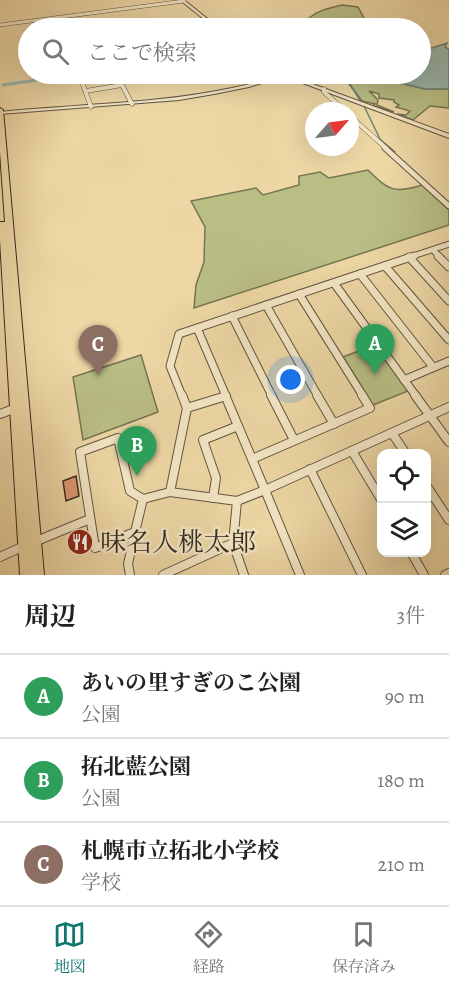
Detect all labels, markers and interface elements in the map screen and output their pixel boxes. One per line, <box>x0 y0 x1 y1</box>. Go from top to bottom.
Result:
search box <box>18 18 431 84</box>
icon: search <box>39 35 72 68</box>
text: ここで検索 <box>87 38 197 68</box>
north arrow <box>305 102 359 156</box>
pin: A <box>356 324 394 374</box>
pin: C <box>78 326 118 375</box>
your location <box>276 365 305 394</box>
pin: B <box>118 426 156 476</box>
map controls <box>377 449 431 557</box>
button: locate <box>377 449 431 503</box>
button: layers <box>377 503 431 557</box>
place label: 味名人桃太郎 <box>100 525 256 560</box>
restaurant icon: 味名人桃太郎 <box>65 527 95 557</box>
text: 周辺 <box>24 599 76 634</box>
text: 3件 <box>397 602 425 629</box>
text: あいの里すぎのこ公園 <box>81 668 301 698</box>
text: A <box>37 683 50 710</box>
text: 90 m <box>385 683 425 710</box>
text: 公園 <box>81 701 121 728</box>
text: 拓北藍公園 <box>81 752 191 782</box>
text: B <box>37 767 50 794</box>
text: 180 m <box>377 767 425 794</box>
text: 公園 <box>81 785 121 812</box>
text: 札幌市立拓北小学校 <box>81 836 279 866</box>
text: C <box>37 851 50 878</box>
text: 210 m <box>377 851 425 878</box>
text: 学校 <box>81 869 121 896</box>
tab: 地図 <box>53 918 86 978</box>
tab: 経路 <box>192 918 225 978</box>
tab: 保存済み <box>332 918 396 978</box>

